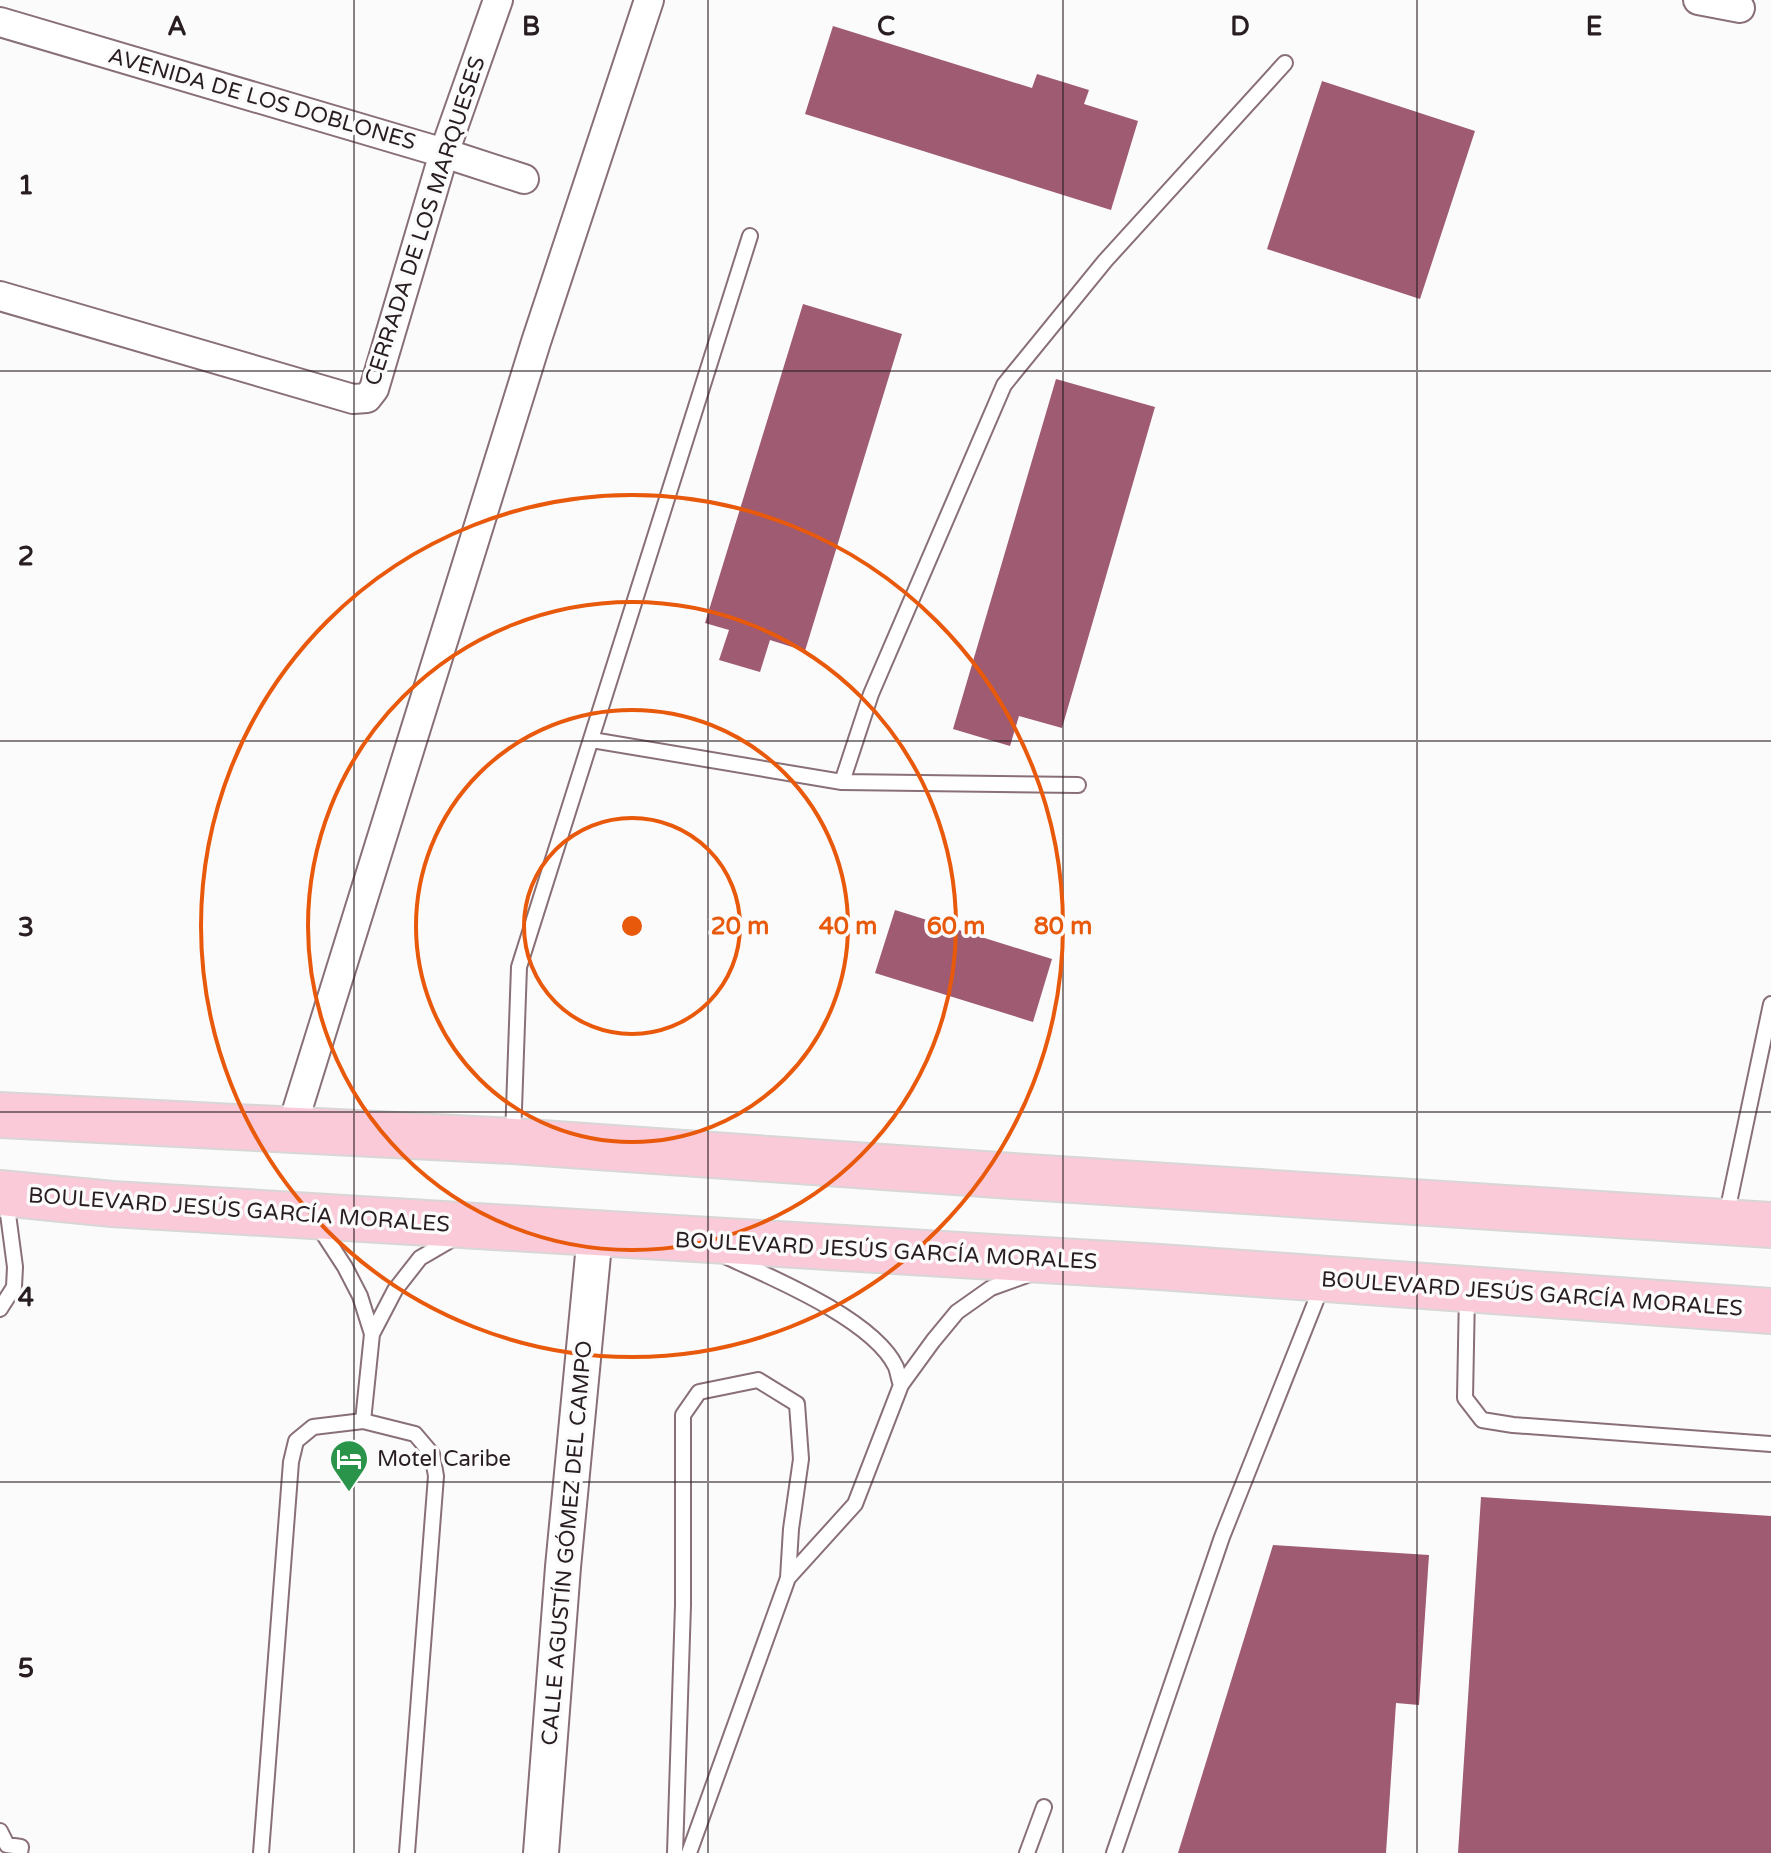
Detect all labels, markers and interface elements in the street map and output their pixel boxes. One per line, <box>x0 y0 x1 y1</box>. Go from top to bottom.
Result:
text: A <box>167 11 187 42</box>
text: B <box>522 11 540 42</box>
text: C <box>877 11 895 42</box>
text: D <box>1230 11 1250 42</box>
text: E <box>1586 11 1602 42</box>
street label: AVENIDA DE LOS DOBLONES <box>105 43 419 155</box>
street label: CERRADA DE LOS MARQUESES <box>359 53 491 389</box>
text: 1 <box>18 170 34 201</box>
text: 2 <box>18 541 34 572</box>
text: 3 <box>18 912 34 943</box>
centre of rings <box>618 912 646 940</box>
text: 20 m <box>711 912 769 941</box>
text: 40 m <box>819 912 877 941</box>
text: 60 m <box>927 912 985 941</box>
text: 80 m <box>1034 912 1092 941</box>
street label: BOULEVARD JESÚS GARCÍA MORALES <box>27 1181 451 1238</box>
street label: BOULEVARD JESÚS GARCÍA MORALES <box>674 1226 1098 1275</box>
street label: BOULEVARD JESÚS GARCÍA MORALES <box>1320 1265 1744 1322</box>
text: 4 <box>18 1282 34 1313</box>
street label: CALLE AGUSTÍN GÓMEZ DEL CAMPO <box>535 1339 598 1746</box>
hotel icon: Motel Caribe <box>328 1438 370 1493</box>
place label: Motel Caribe <box>377 1446 511 1472</box>
text: 5 <box>18 1653 34 1684</box>

